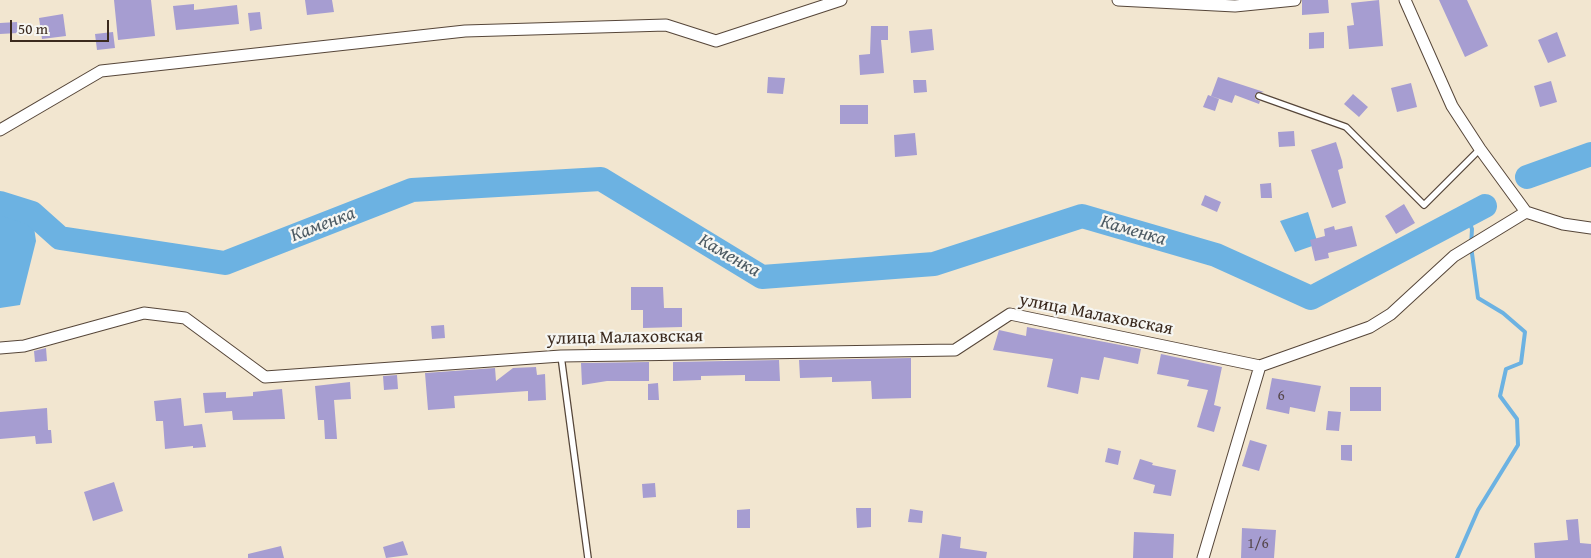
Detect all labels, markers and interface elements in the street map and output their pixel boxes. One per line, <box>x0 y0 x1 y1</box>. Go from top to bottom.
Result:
scale bar <box>12 10 111 42</box>
text: 50 m <box>18 18 48 39</box>
water label: Каменка <box>288 202 358 248</box>
water label: Каменка <box>1098 211 1168 251</box>
water label: Каменка <box>694 229 764 283</box>
street label: улица Малаховская <box>1017 290 1175 340</box>
street label: улица Малаховская <box>547 326 703 350</box>
house number: 6 <box>1277 387 1285 405</box>
house number: 1/6 <box>1247 535 1269 553</box>

